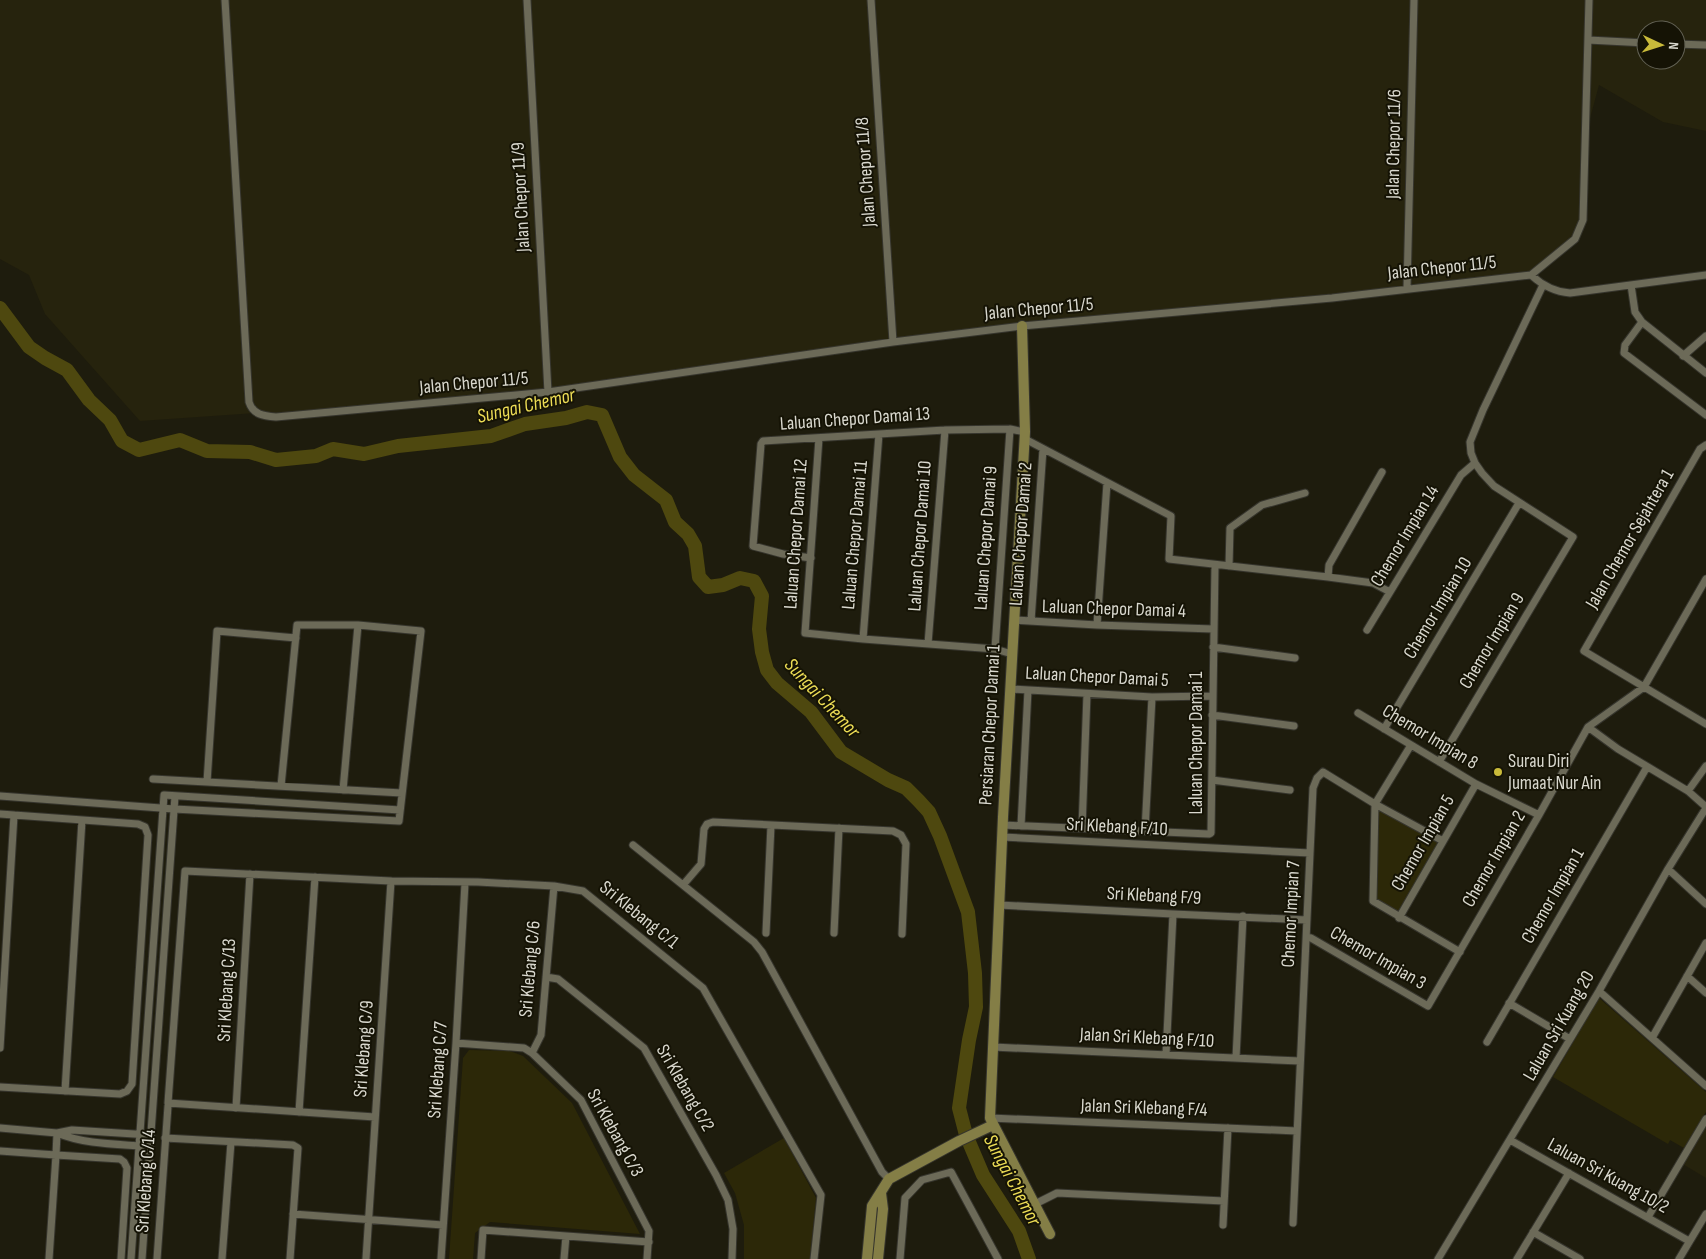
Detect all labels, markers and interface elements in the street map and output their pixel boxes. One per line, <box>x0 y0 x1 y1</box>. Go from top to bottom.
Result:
north arrow <box>1636 20 1686 70</box>
text: N <box>1665 42 1682 50</box>
street label: Jalan Chepor 11/6 <box>1382 89 1406 200</box>
street label: Jalan Chepor 11/8 <box>851 116 881 229</box>
street label: Jalan Chepor 11/9 <box>507 141 535 254</box>
street label: Jalan Chepor 11/5 <box>1386 251 1498 285</box>
street label: Jalan Chepor 11/5 <box>983 293 1094 325</box>
street label: Jalan Chepor 11/5 <box>418 367 529 399</box>
water label: Sungai Chemor <box>475 383 579 429</box>
street label: Laluan Chepor Damai 13 <box>779 402 931 436</box>
street label: Laluan Chepor Damai 12 <box>779 458 813 610</box>
street label: Laluan Chepor Damai 11 <box>837 459 873 610</box>
street label: Laluan Chepor Damai 10 <box>903 460 937 612</box>
street label: Laluan Chepor Damai 2 <box>1005 461 1037 607</box>
street label: Laluan Chepor Damai 9 <box>969 465 1003 611</box>
street label: Jalan Chemor Sejahtera 1 <box>1580 465 1679 614</box>
street label: Chemor Impian 14 <box>1366 481 1444 591</box>
street label: Chemor Impian 10 <box>1399 553 1477 663</box>
street label: Chemor Impian 9 <box>1454 589 1530 693</box>
street label: Laluan Chepor Damai 4 <box>1042 595 1186 623</box>
street label: Persiaran Chepor Damai 1 <box>974 644 1006 806</box>
water label: Sungai Chemor <box>779 653 866 744</box>
street label: Laluan Chepor Damai 5 <box>1025 662 1169 692</box>
street label: Laluan Chepor Damai 1 <box>1185 671 1208 814</box>
street label: Chemor Impian 8 <box>1378 699 1482 775</box>
place label: Surau Diri Jumaat Nur Ain <box>1507 750 1601 795</box>
marker: Surau Diri Jumaat Nur Ain <box>1492 766 1504 778</box>
street label: Chemor Impian 5 <box>1386 791 1460 895</box>
street label: Chemor Impian 2 <box>1457 807 1531 911</box>
street label: Sri Klebang F/10 <box>1066 813 1168 841</box>
street label: Chemor Impian 1 <box>1517 844 1590 948</box>
street label: Chemor Impian 7 <box>1277 860 1305 968</box>
street label: Sri Klebang C/1 <box>595 876 684 954</box>
street label: Sri Klebang F/9 <box>1106 882 1202 910</box>
street label: Sri Klebang C/6 <box>514 920 546 1018</box>
street label: Chemor Impian 3 <box>1326 921 1430 995</box>
street label: Sri Klebang C/13 <box>213 938 241 1042</box>
street label: Laluan Sri Kuang 20 <box>1518 967 1600 1085</box>
street label: Sri Klebang C/9 <box>349 1000 379 1098</box>
street label: Sri Klebang C/7 <box>423 1020 453 1119</box>
street label: Jalan Sri Klebang F/10 <box>1078 1023 1215 1053</box>
street label: Sri Klebang C/2 <box>651 1040 719 1136</box>
street label: Sri Klebang C/3 <box>581 1085 649 1181</box>
street label: Jalan Sri Klebang F/4 <box>1079 1094 1208 1122</box>
street label: Sri Klebang C/14 <box>131 1129 161 1233</box>
water label: Sungai Chemor <box>978 1130 1047 1231</box>
street label: Laluan Sri Kuang 10/2 <box>1543 1133 1673 1219</box>

